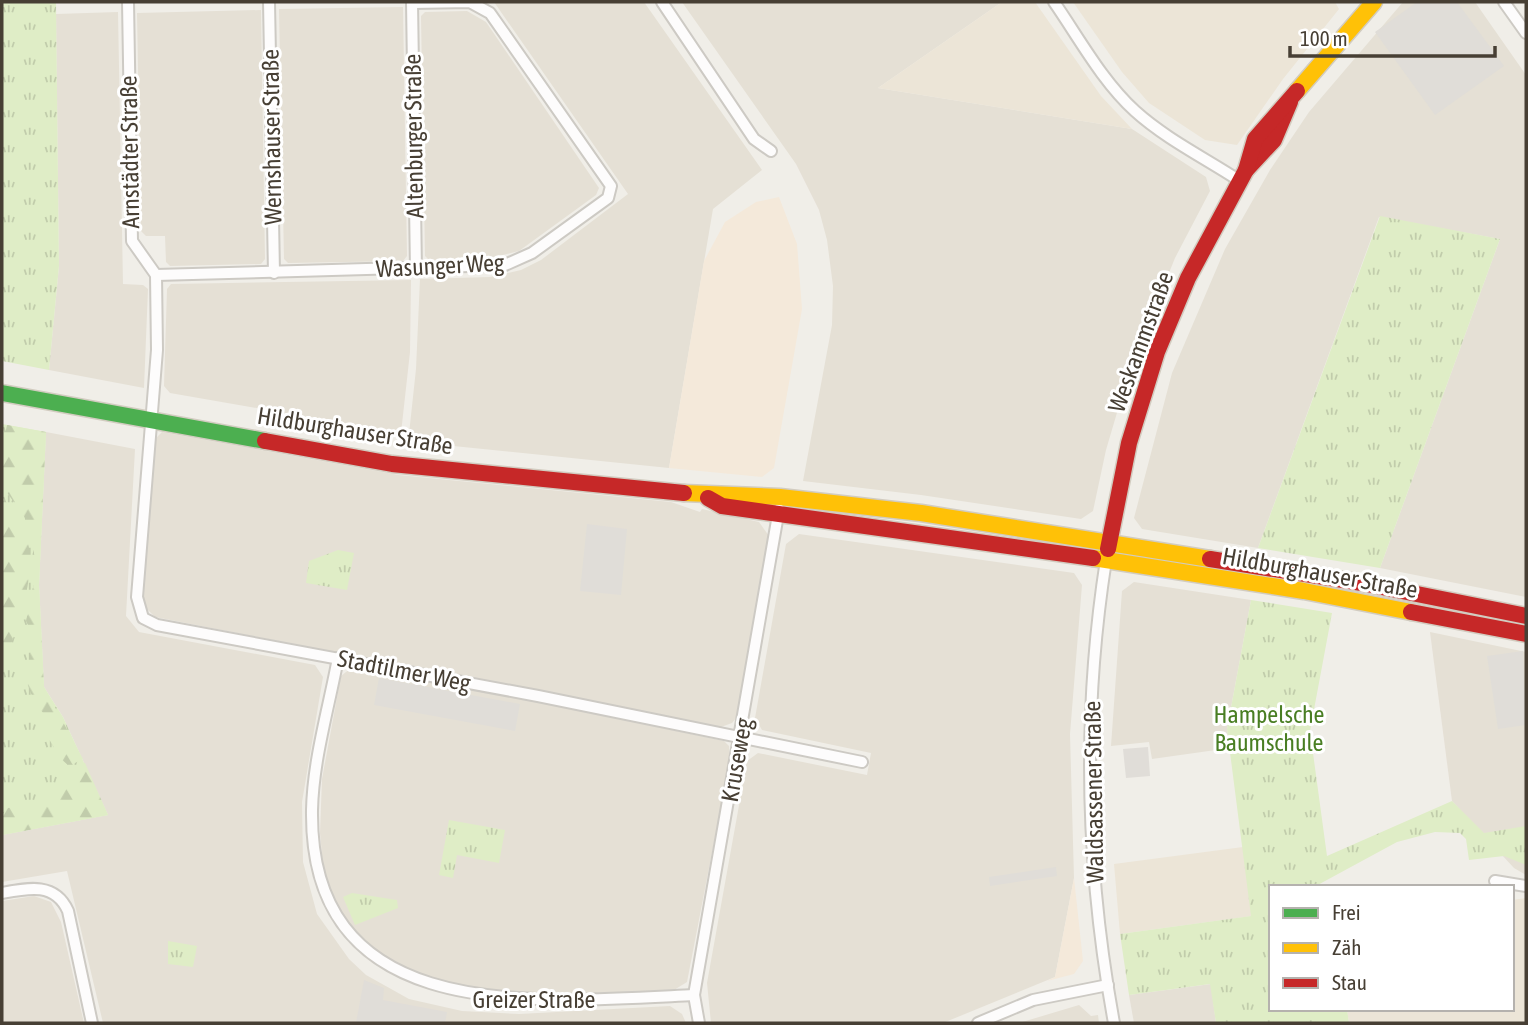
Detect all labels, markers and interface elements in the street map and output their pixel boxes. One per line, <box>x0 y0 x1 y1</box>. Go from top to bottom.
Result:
scale bar <box>1290 14 1495 58</box>
text: 100 m <box>1300 26 1348 50</box>
street label: Wernshauser Straße <box>256 49 287 225</box>
street label: Altenburger Straße <box>399 53 428 219</box>
street label: Arnstädter Straße <box>115 75 144 229</box>
street label: Wasunger Weg <box>375 249 506 282</box>
street label: Weskammstraße <box>1103 268 1178 416</box>
street label: Hildburghauser Straße <box>255 402 455 459</box>
street label: Hildburghauser Straße <box>1220 542 1420 603</box>
street label: Stadtilmer Weg <box>335 644 473 697</box>
street label: Waldsassener Straße <box>1078 700 1109 884</box>
park label: Hampelsche Baumschule <box>1214 701 1324 756</box>
street label: Kruseweg <box>716 715 757 804</box>
legend <box>1269 885 1514 1011</box>
text: Frei <box>1332 900 1361 924</box>
text: Zäh <box>1332 935 1361 959</box>
text: Stau <box>1332 970 1367 994</box>
street label: Greizer Straße <box>473 986 595 1013</box>

